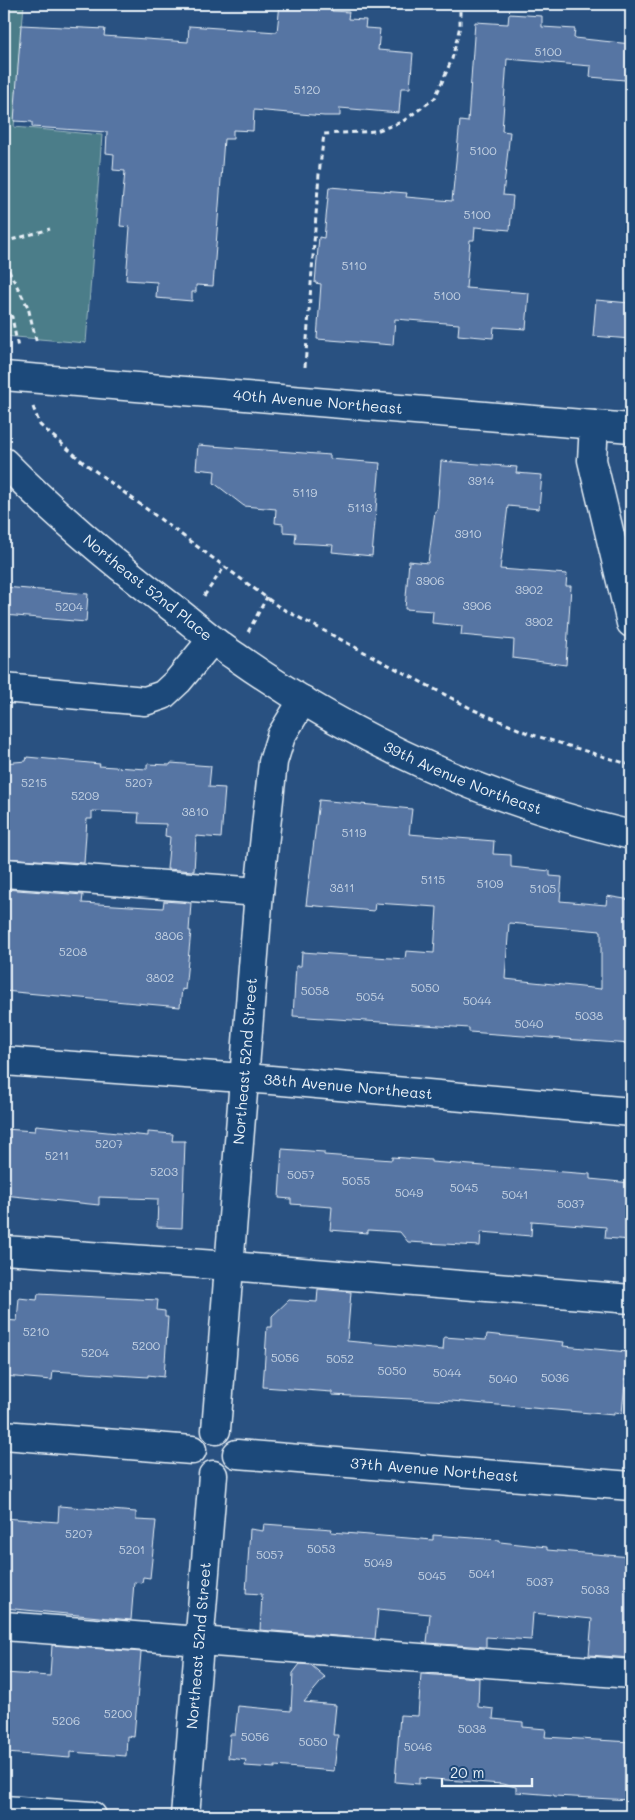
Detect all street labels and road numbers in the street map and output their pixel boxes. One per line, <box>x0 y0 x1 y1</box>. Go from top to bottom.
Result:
street label: 40th Avenue Northeast <box>233 384 403 418</box>
street label: Northeast 52nd Place <box>79 529 217 645</box>
street label: 39th Avenue Northeast <box>380 736 545 818</box>
street label: Northeast 52nd Street <box>228 977 261 1145</box>
street label: 38th Avenue Northeast <box>263 1068 434 1103</box>
street label: 37th Avenue Northeast <box>349 1452 519 1486</box>
street label: Northeast 52nd Street <box>181 1561 215 1730</box>

